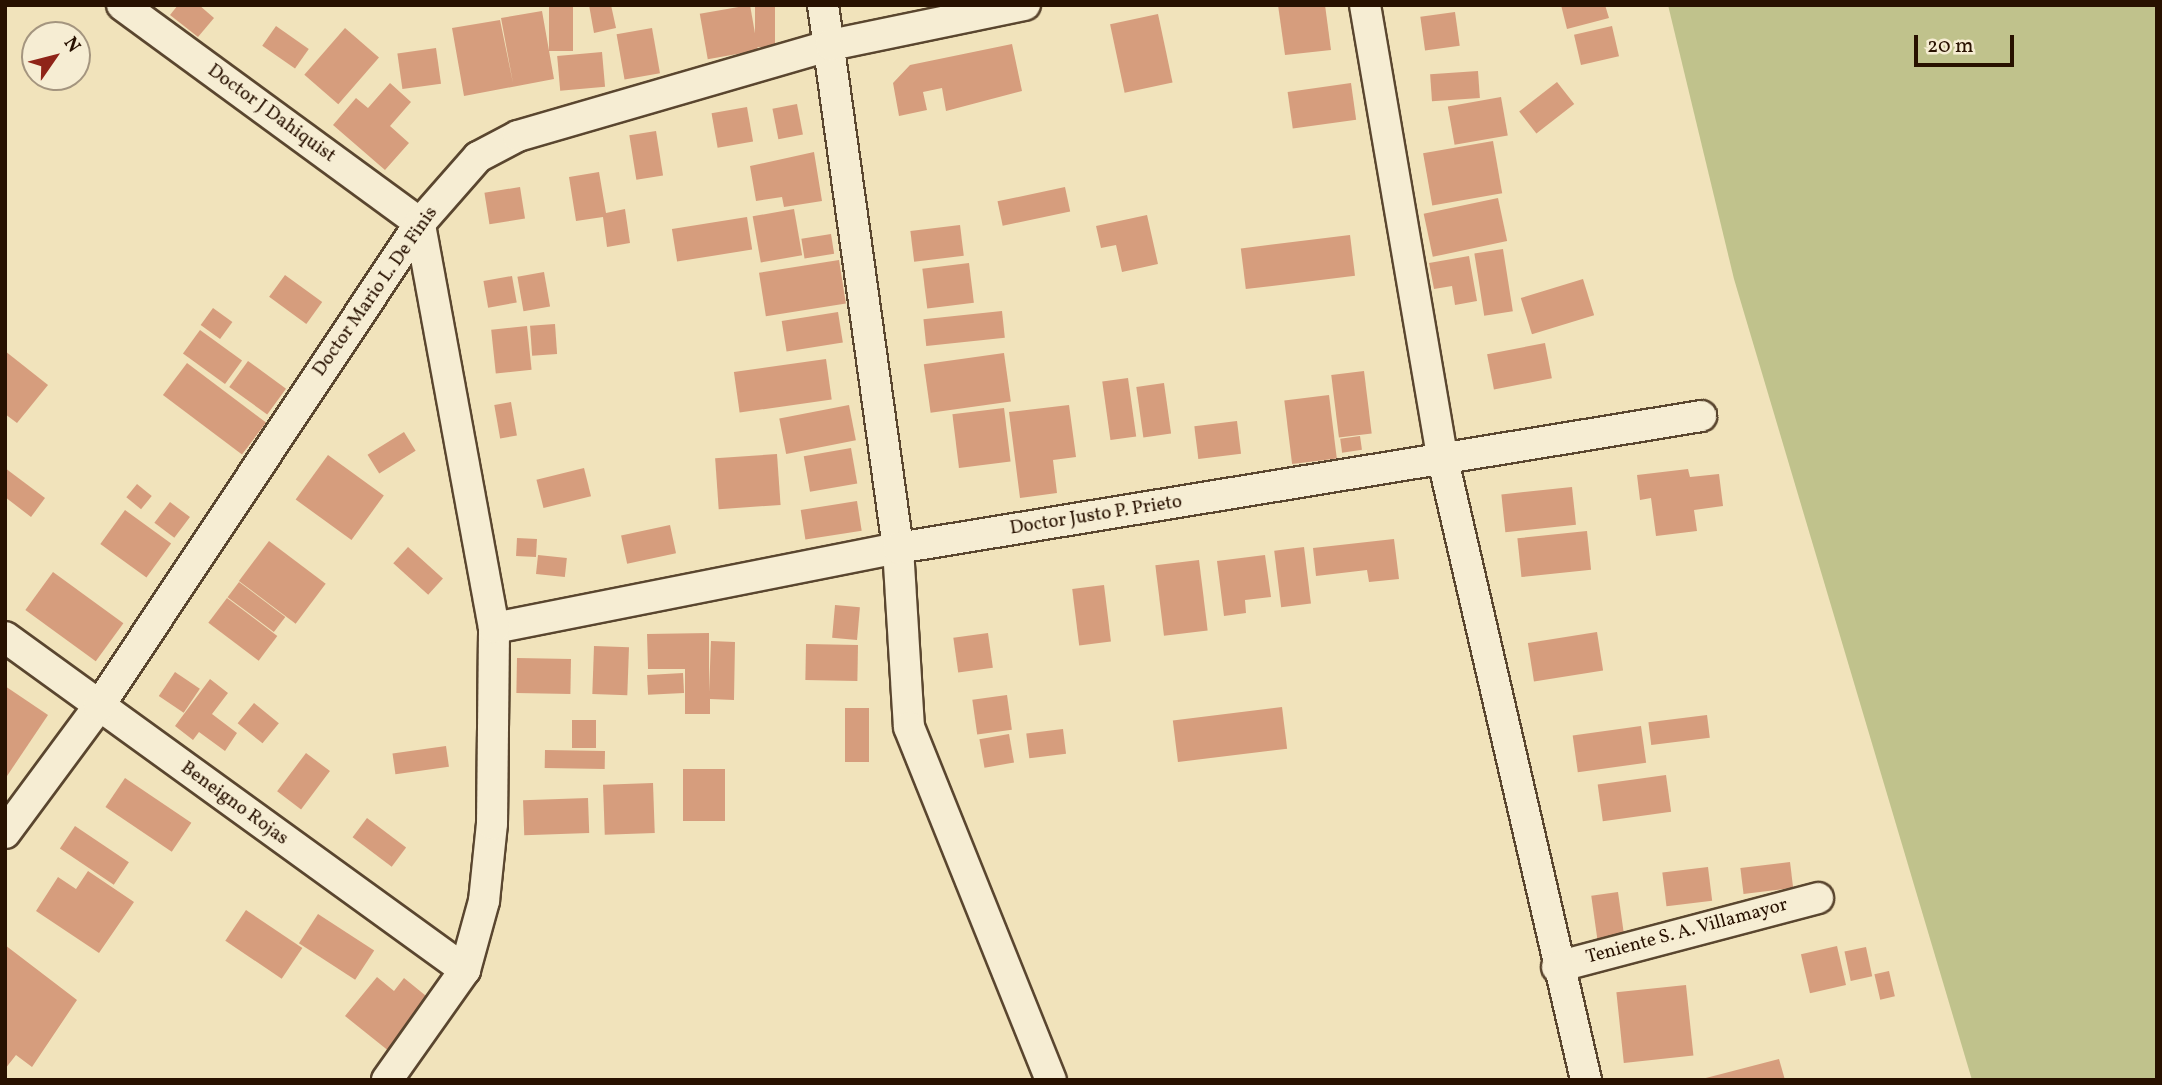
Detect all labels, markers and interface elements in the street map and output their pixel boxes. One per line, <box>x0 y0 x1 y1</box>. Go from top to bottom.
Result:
north arrow <box>21 21 91 91</box>
scale bar <box>1917 21 2017 65</box>
text: N <box>57 32 86 58</box>
text: 20 m <box>1927 32 1973 61</box>
street label: Doctor J Dahiquist <box>202 60 340 168</box>
street label: Doctor Mario L. De Finis <box>309 203 443 381</box>
street label: Doctor Justo P. Prieto <box>1008 491 1184 541</box>
street label: Beneigno Rojas <box>176 757 292 851</box>
street label: Teniente S. A. Villamayor <box>1583 894 1791 970</box>

